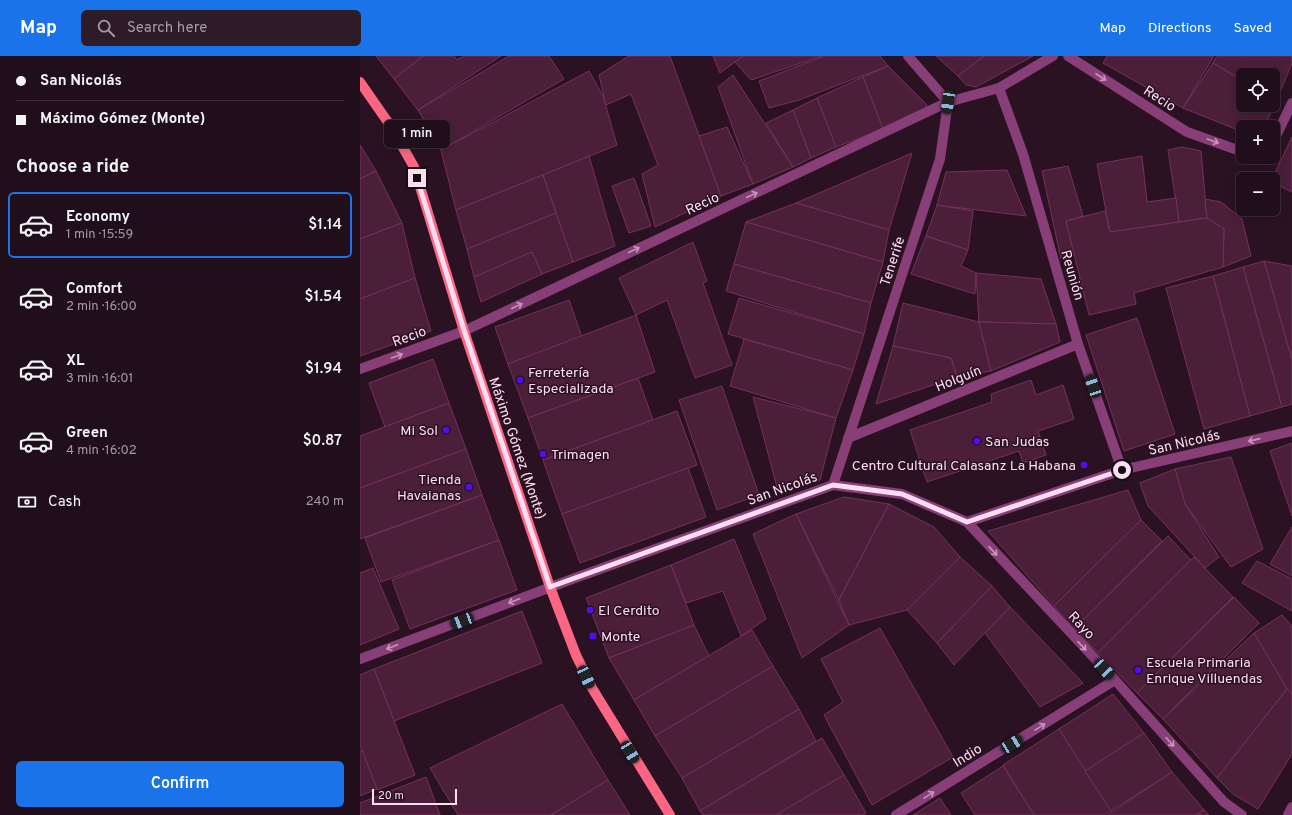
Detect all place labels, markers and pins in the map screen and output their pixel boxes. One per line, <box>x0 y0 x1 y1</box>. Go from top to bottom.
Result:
place label: Ferretería Especializada <box>528 365 614 398</box>
marker: Ferretería Especializada <box>515 375 525 385</box>
place label: Mi Sol <box>400 423 438 440</box>
marker: Mi Sol <box>441 425 451 435</box>
place label: San Judas <box>985 434 1049 451</box>
marker: San Judas <box>972 436 982 446</box>
place label: Trimagen <box>551 447 610 464</box>
marker: Trimagen <box>538 449 548 459</box>
place label: Centro Cultural Calasanz La Habana <box>852 458 1076 475</box>
marker: Centro Cultural Calasanz La Habana <box>1079 460 1089 470</box>
place label: Tienda Havaianas <box>397 472 461 505</box>
marker: Tienda Havaianas <box>464 482 474 492</box>
place label: El Cerdito <box>598 603 660 620</box>
marker: El Cerdito <box>585 605 595 615</box>
place label: Monte <box>601 629 640 646</box>
marker: Monte <box>588 631 598 641</box>
place label: Escuela Primaria Enrique Villuendas <box>1146 655 1263 688</box>
marker: Escuela Primaria Enrique Villuendas <box>1133 665 1143 675</box>

